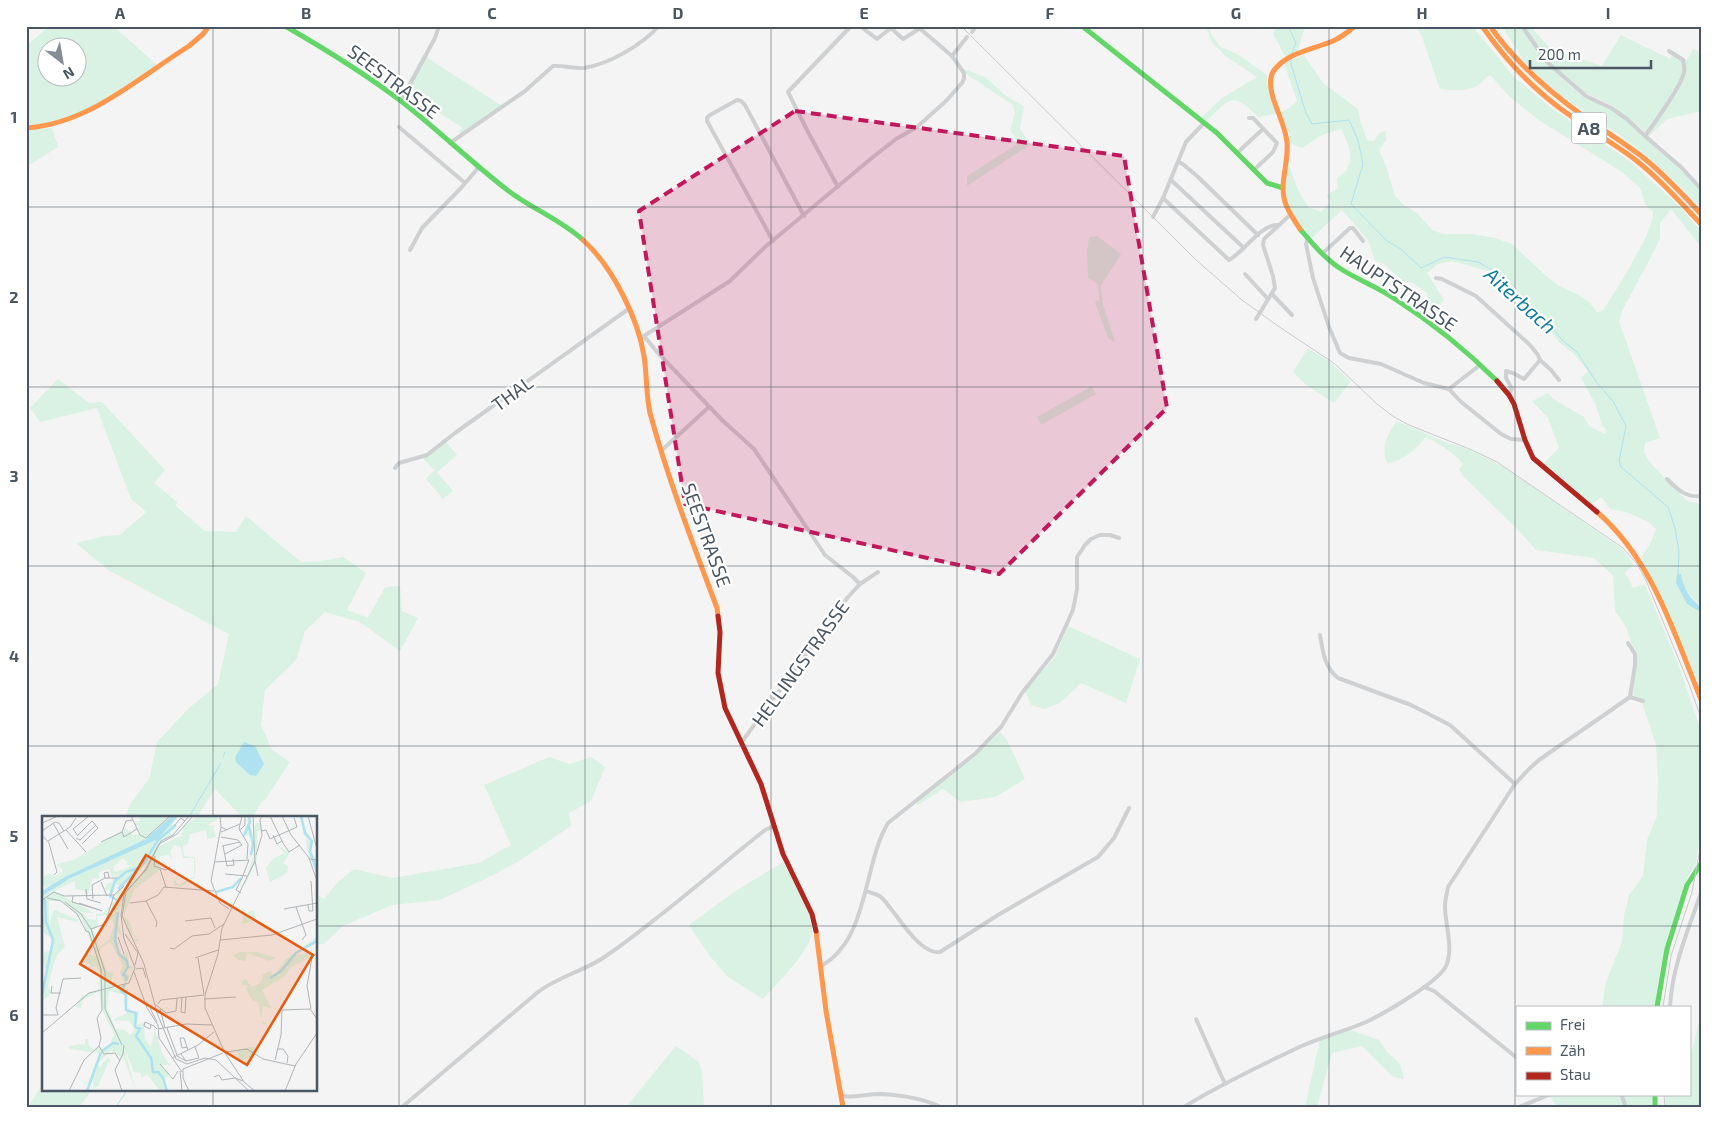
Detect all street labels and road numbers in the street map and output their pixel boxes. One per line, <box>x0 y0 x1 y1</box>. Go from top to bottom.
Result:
street label: SEESTRASSE <box>343 39 445 123</box>
road number: A8 <box>1572 112 1606 144</box>
street label: HAUPTSTRASSE <box>1336 240 1462 336</box>
street label: THAL <box>487 370 537 416</box>
street label: SEESTRASSE <box>678 480 736 590</box>
street label: HELLINGSTRASSE <box>746 595 854 731</box>

